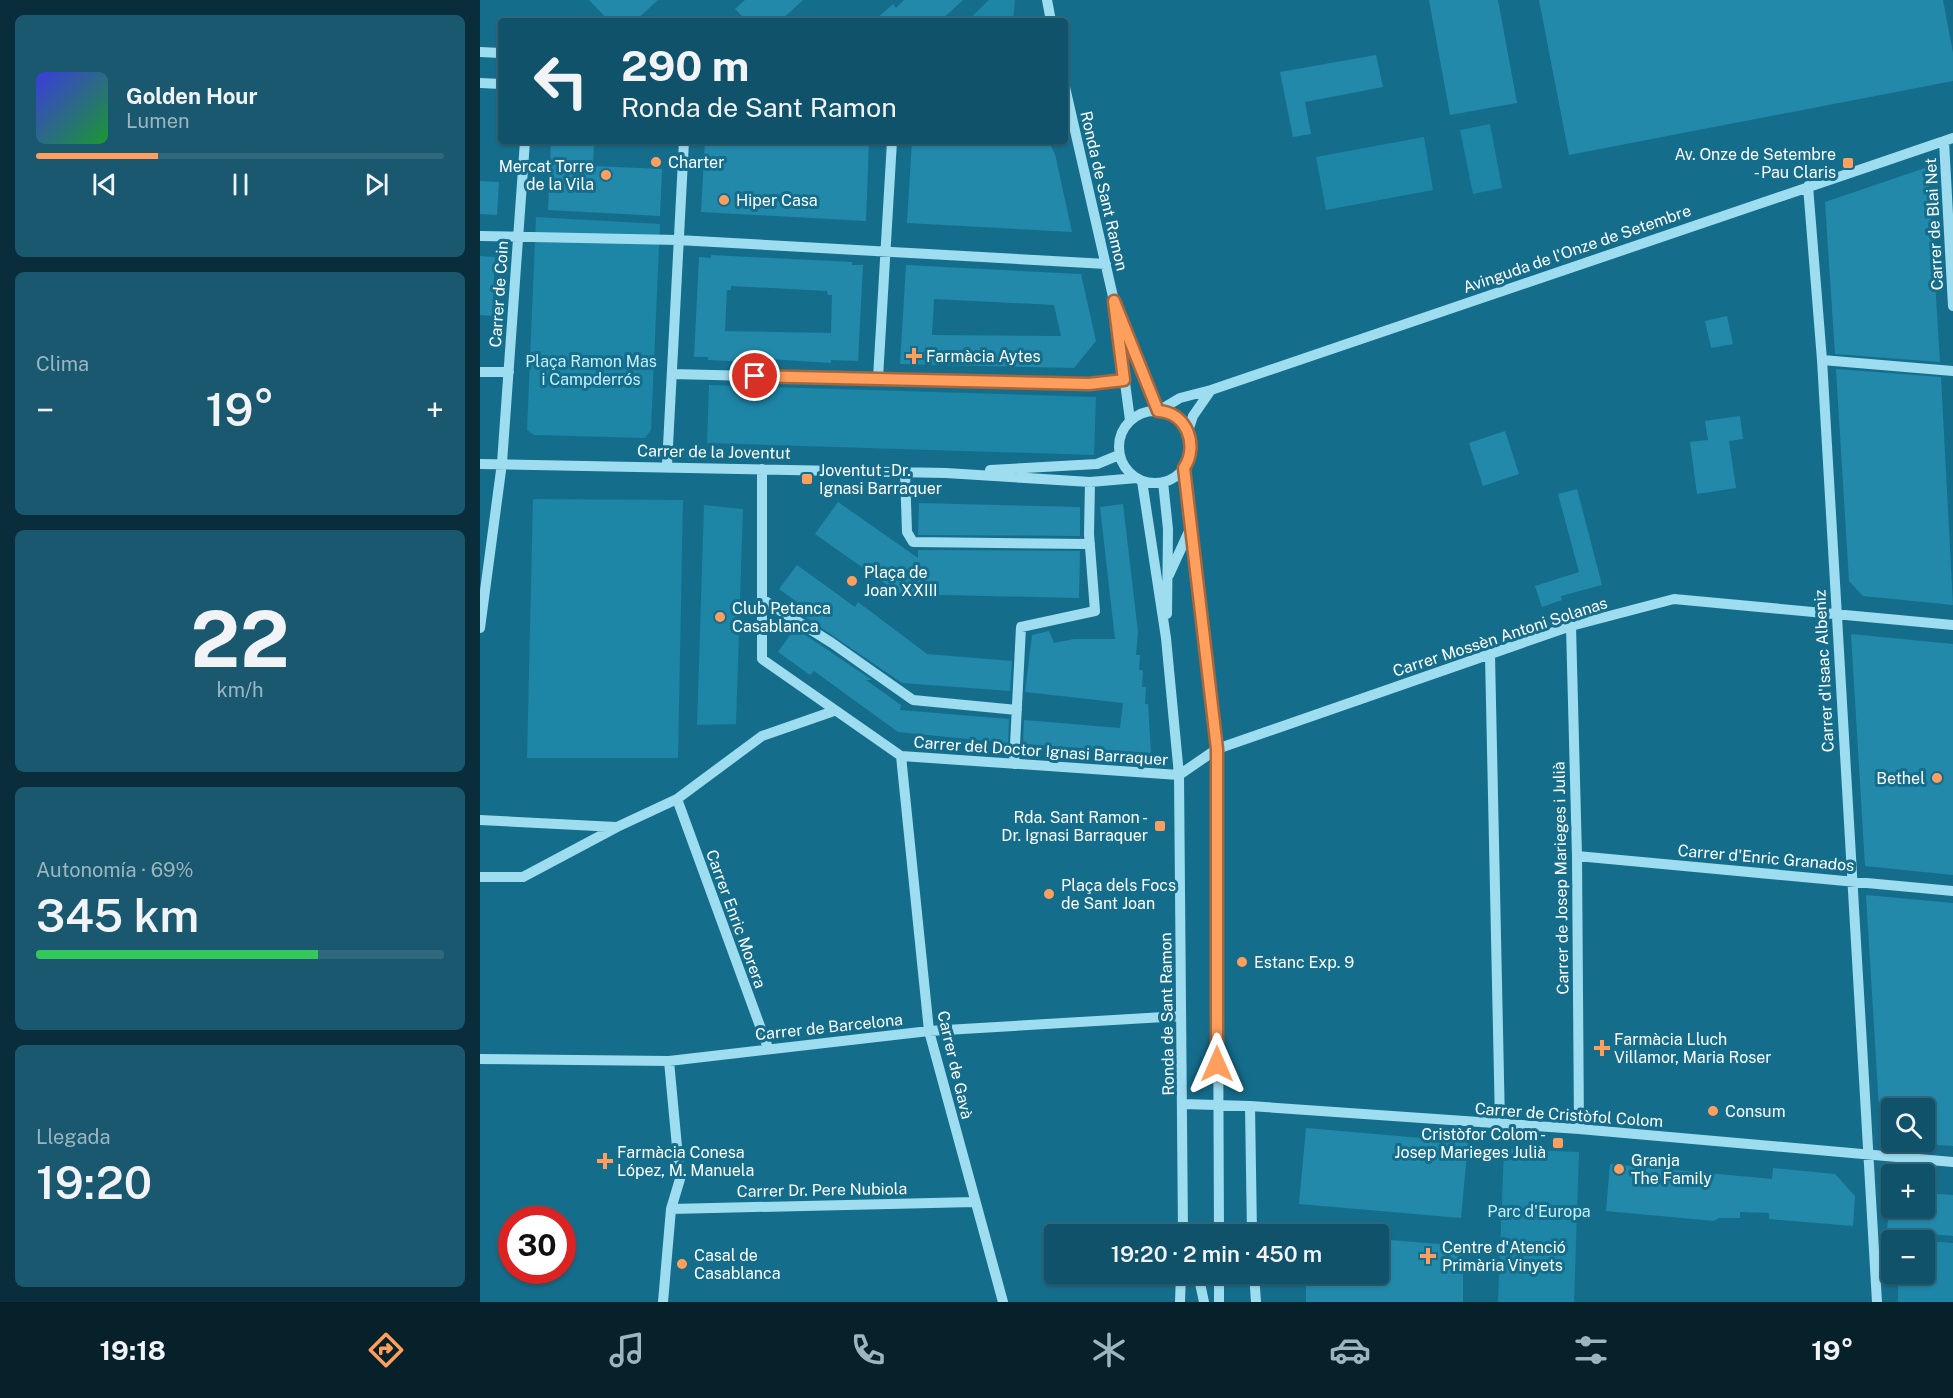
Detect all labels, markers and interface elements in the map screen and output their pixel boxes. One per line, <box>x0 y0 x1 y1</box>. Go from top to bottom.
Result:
text: 290 m <box>621 41 749 90</box>
icon: left <box>522 42 600 120</box>
text: Golden Hour <box>126 83 257 109</box>
text: Ronda de Sant Ramon <box>621 91 897 123</box>
text: Lumen <box>126 109 190 133</box>
street label: Ronda de Sant Ramon <box>1076 109 1132 273</box>
place label: Av. Onze de Setembre - Pau Claris <box>1674 145 1836 182</box>
place label: Charter <box>668 153 724 172</box>
marker: Charter <box>649 155 663 169</box>
marker: Av. Onze de Setembre - Pau Claris <box>1841 156 1855 170</box>
place label: Mercat Torre de la Vila <box>499 157 594 194</box>
street label: Carrer de Blai Net <box>1921 157 1947 291</box>
icon: previous <box>88 168 121 201</box>
icon: pause <box>224 168 257 201</box>
icon: next <box>360 168 393 201</box>
marker: Mercat Torre de la Vila <box>599 168 613 182</box>
place label: Hiper Casa <box>736 191 818 210</box>
marker: Hiper Casa <box>717 193 731 207</box>
street label: Avinguda de l'Onze de Setembre <box>1460 201 1694 297</box>
street label: Carrer de Coin <box>486 240 512 348</box>
place label: Farmàcia Aytes <box>926 347 1041 366</box>
marker: Farmàcia Aytes <box>907 349 921 363</box>
pin <box>729 350 780 401</box>
text: Clima <box>36 352 89 376</box>
park label: Plaça Ramon Mas i Campderrós <box>525 352 657 389</box>
icon: arrive <box>738 359 771 392</box>
text: 19° <box>206 383 274 436</box>
text: − <box>36 391 54 429</box>
text: + <box>426 391 444 429</box>
street label: Carrer de la Joventut <box>637 441 791 463</box>
place label: Joventut - Dr. Ignasi Barraquer <box>819 461 942 498</box>
marker: Joventut - Dr. Ignasi Barraquer <box>800 472 814 486</box>
place label: Plaça de Joan XXIII <box>864 563 938 600</box>
marker: Plaça de Joan XXIII <box>845 574 859 588</box>
street label: Carrer d'Isaac Albeniz <box>1810 589 1838 753</box>
text: 22 <box>190 593 290 685</box>
street label: Carrer Mossèn Antoni Solanas <box>1390 593 1610 681</box>
place label: Club Petanca Casablanca <box>732 599 831 636</box>
marker: Club Petanca Casablanca <box>713 610 727 624</box>
text: km/h <box>216 678 264 702</box>
street label: Carrer del Doctor Ignasi Barraquer <box>913 733 1169 769</box>
street label: Carrer de Josep Marieges i Julià <box>1549 761 1573 995</box>
place label: Bethel <box>1876 769 1925 788</box>
marker: Bethel <box>1930 771 1944 785</box>
place label: Rda. Sant Ramon - Dr. Ignasi Barraquer <box>1001 808 1148 845</box>
marker: Rda. Sant Ramon - Dr. Ignasi Barraquer <box>1153 819 1167 833</box>
street label: Carrer d'Enric Granados <box>1677 841 1855 875</box>
street label: Carrer Enric Morera <box>702 847 770 991</box>
text: Autonomía · 69% <box>36 858 194 882</box>
place label: Plaça dels Focs de Sant Joan <box>1061 876 1176 913</box>
marker: Plaça dels Focs de Sant Joan <box>1042 887 1056 901</box>
text: 345 km <box>36 889 199 942</box>
street label: Ronda de Sant Ramon <box>1156 932 1178 1096</box>
place label: Estanc Exp. 9 <box>1254 953 1354 972</box>
marker: Estanc Exp. 9 <box>1235 955 1249 969</box>
street label: Carrer de Gavà <box>933 1009 977 1121</box>
street label: Carrer de Barcelona <box>754 1010 904 1044</box>
place label: Farmàcia Lluch Villamor, Maria Roser <box>1614 1030 1772 1067</box>
position arrow <box>1185 1032 1249 1096</box>
marker: Farmàcia Lluch Villamor, Maria Roser <box>1595 1041 1609 1055</box>
map controls <box>1881 1098 1935 1284</box>
button: search <box>1881 1098 1935 1152</box>
street label: Carrer de Cristòfol Colom <box>1474 1099 1664 1131</box>
place label: Consum <box>1725 1102 1786 1121</box>
marker: Consum <box>1706 1104 1720 1118</box>
text: Llegada <box>36 1125 111 1149</box>
place label: Cristòfor Colom - Josep Marieges Julià <box>1394 1125 1546 1162</box>
marker: Cristòfor Colom - Josep Marieges Julià <box>1551 1136 1565 1150</box>
place label: Farmàcia Conesa López, M. Manuela <box>617 1143 754 1180</box>
place label: Granja The Family <box>1631 1151 1712 1188</box>
marker: Farmàcia Conesa López, M. Manuela <box>598 1154 612 1168</box>
text: 19:20 <box>36 1156 152 1209</box>
marker: Granja The Family <box>1612 1162 1626 1176</box>
button: + <box>1881 1164 1935 1218</box>
street label: Carrer Dr. Pere Nubiola <box>737 1179 907 1201</box>
park label: Parc d'Europa <box>1487 1202 1591 1221</box>
speed limit sign: 30 <box>498 1206 576 1284</box>
button: − <box>1881 1230 1935 1284</box>
place label: Centre d'Atenció Primària Vinyets <box>1442 1238 1566 1275</box>
text: 19:20 · 2 min · 450 m <box>1111 1241 1322 1267</box>
place label: Casal de Casablanca <box>694 1246 780 1283</box>
marker: Centre d'Atenció Primària Vinyets <box>1419 1247 1437 1265</box>
marker: Casal de Casablanca <box>675 1257 689 1271</box>
icon: directions <box>365 1329 407 1371</box>
icon: music <box>606 1329 648 1371</box>
icon: phone <box>847 1329 889 1371</box>
icon: climate <box>1088 1329 1130 1371</box>
icon: car <box>1329 1329 1371 1371</box>
icon: filters <box>1570 1329 1612 1371</box>
text: 19:18 <box>100 1334 166 1366</box>
text: 19° <box>1811 1334 1853 1366</box>

